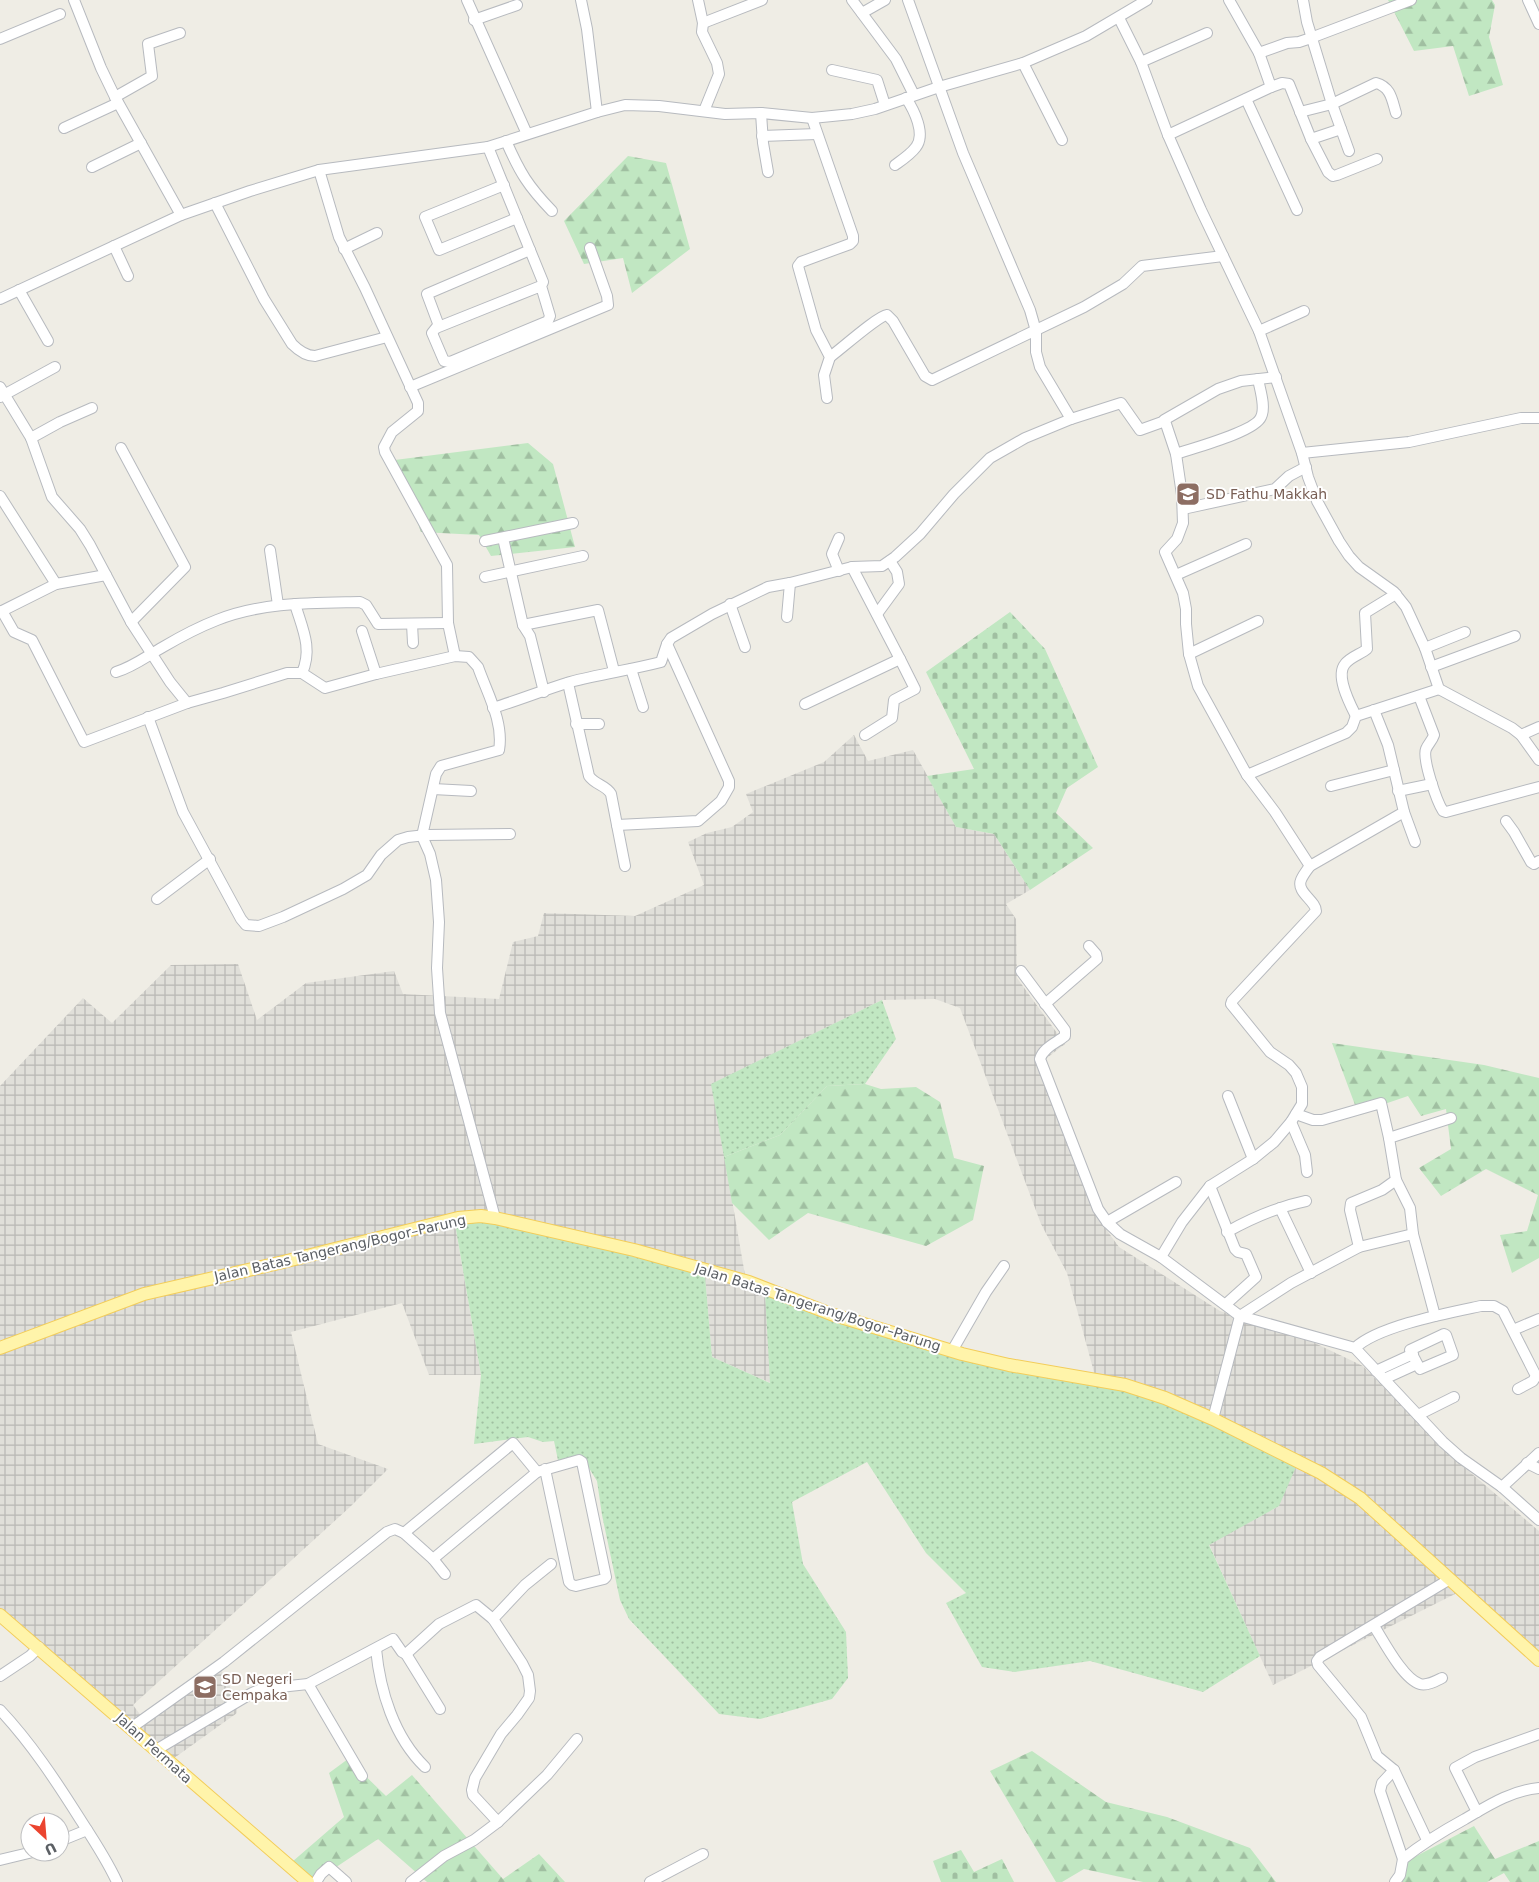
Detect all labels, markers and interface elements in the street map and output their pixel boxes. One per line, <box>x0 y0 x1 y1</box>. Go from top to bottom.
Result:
school or university icon: SD Fathu Makkah <box>1175 481 1201 507</box>
place label: SD Fathu Makkah <box>1206 486 1327 502</box>
street label: Jalan Batas Tangerang/Bogor–Parung <box>212 1211 467 1285</box>
street label: Jalan Batas Tangerang/Bogor–Parung <box>692 1259 943 1354</box>
place label: SD Negeri Cempaka <box>222 1671 292 1703</box>
school or university icon: SD Negeri Cempaka <box>192 1674 218 1700</box>
street label: Jalan Permata <box>112 1709 195 1786</box>
north arrow <box>20 1812 70 1862</box>
text: U <box>42 1839 59 1858</box>

